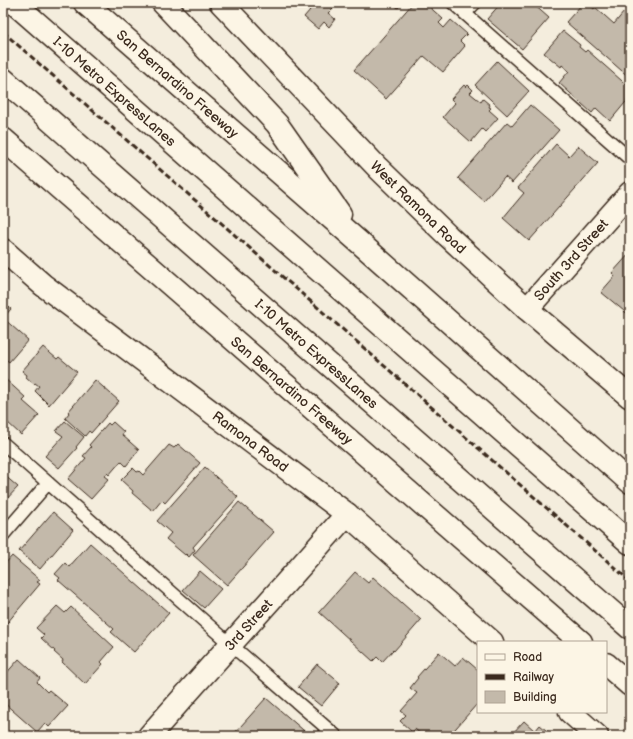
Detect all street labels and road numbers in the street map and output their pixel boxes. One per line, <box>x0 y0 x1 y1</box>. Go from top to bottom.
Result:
street label: San Bernardino Freeway <box>113 27 242 142</box>
street label: I-10 Metro ExpressLanes <box>50 33 179 150</box>
street label: West Ramona Road <box>367 157 469 257</box>
street label: South 3rd Street <box>531 215 612 304</box>
street label: I-10 Metro ExpressLanes <box>251 296 381 412</box>
street label: San Bernardino Freeway <box>227 333 357 449</box>
street label: Ramona Road <box>209 408 292 476</box>
street label: 3rd Street <box>221 595 277 654</box>

